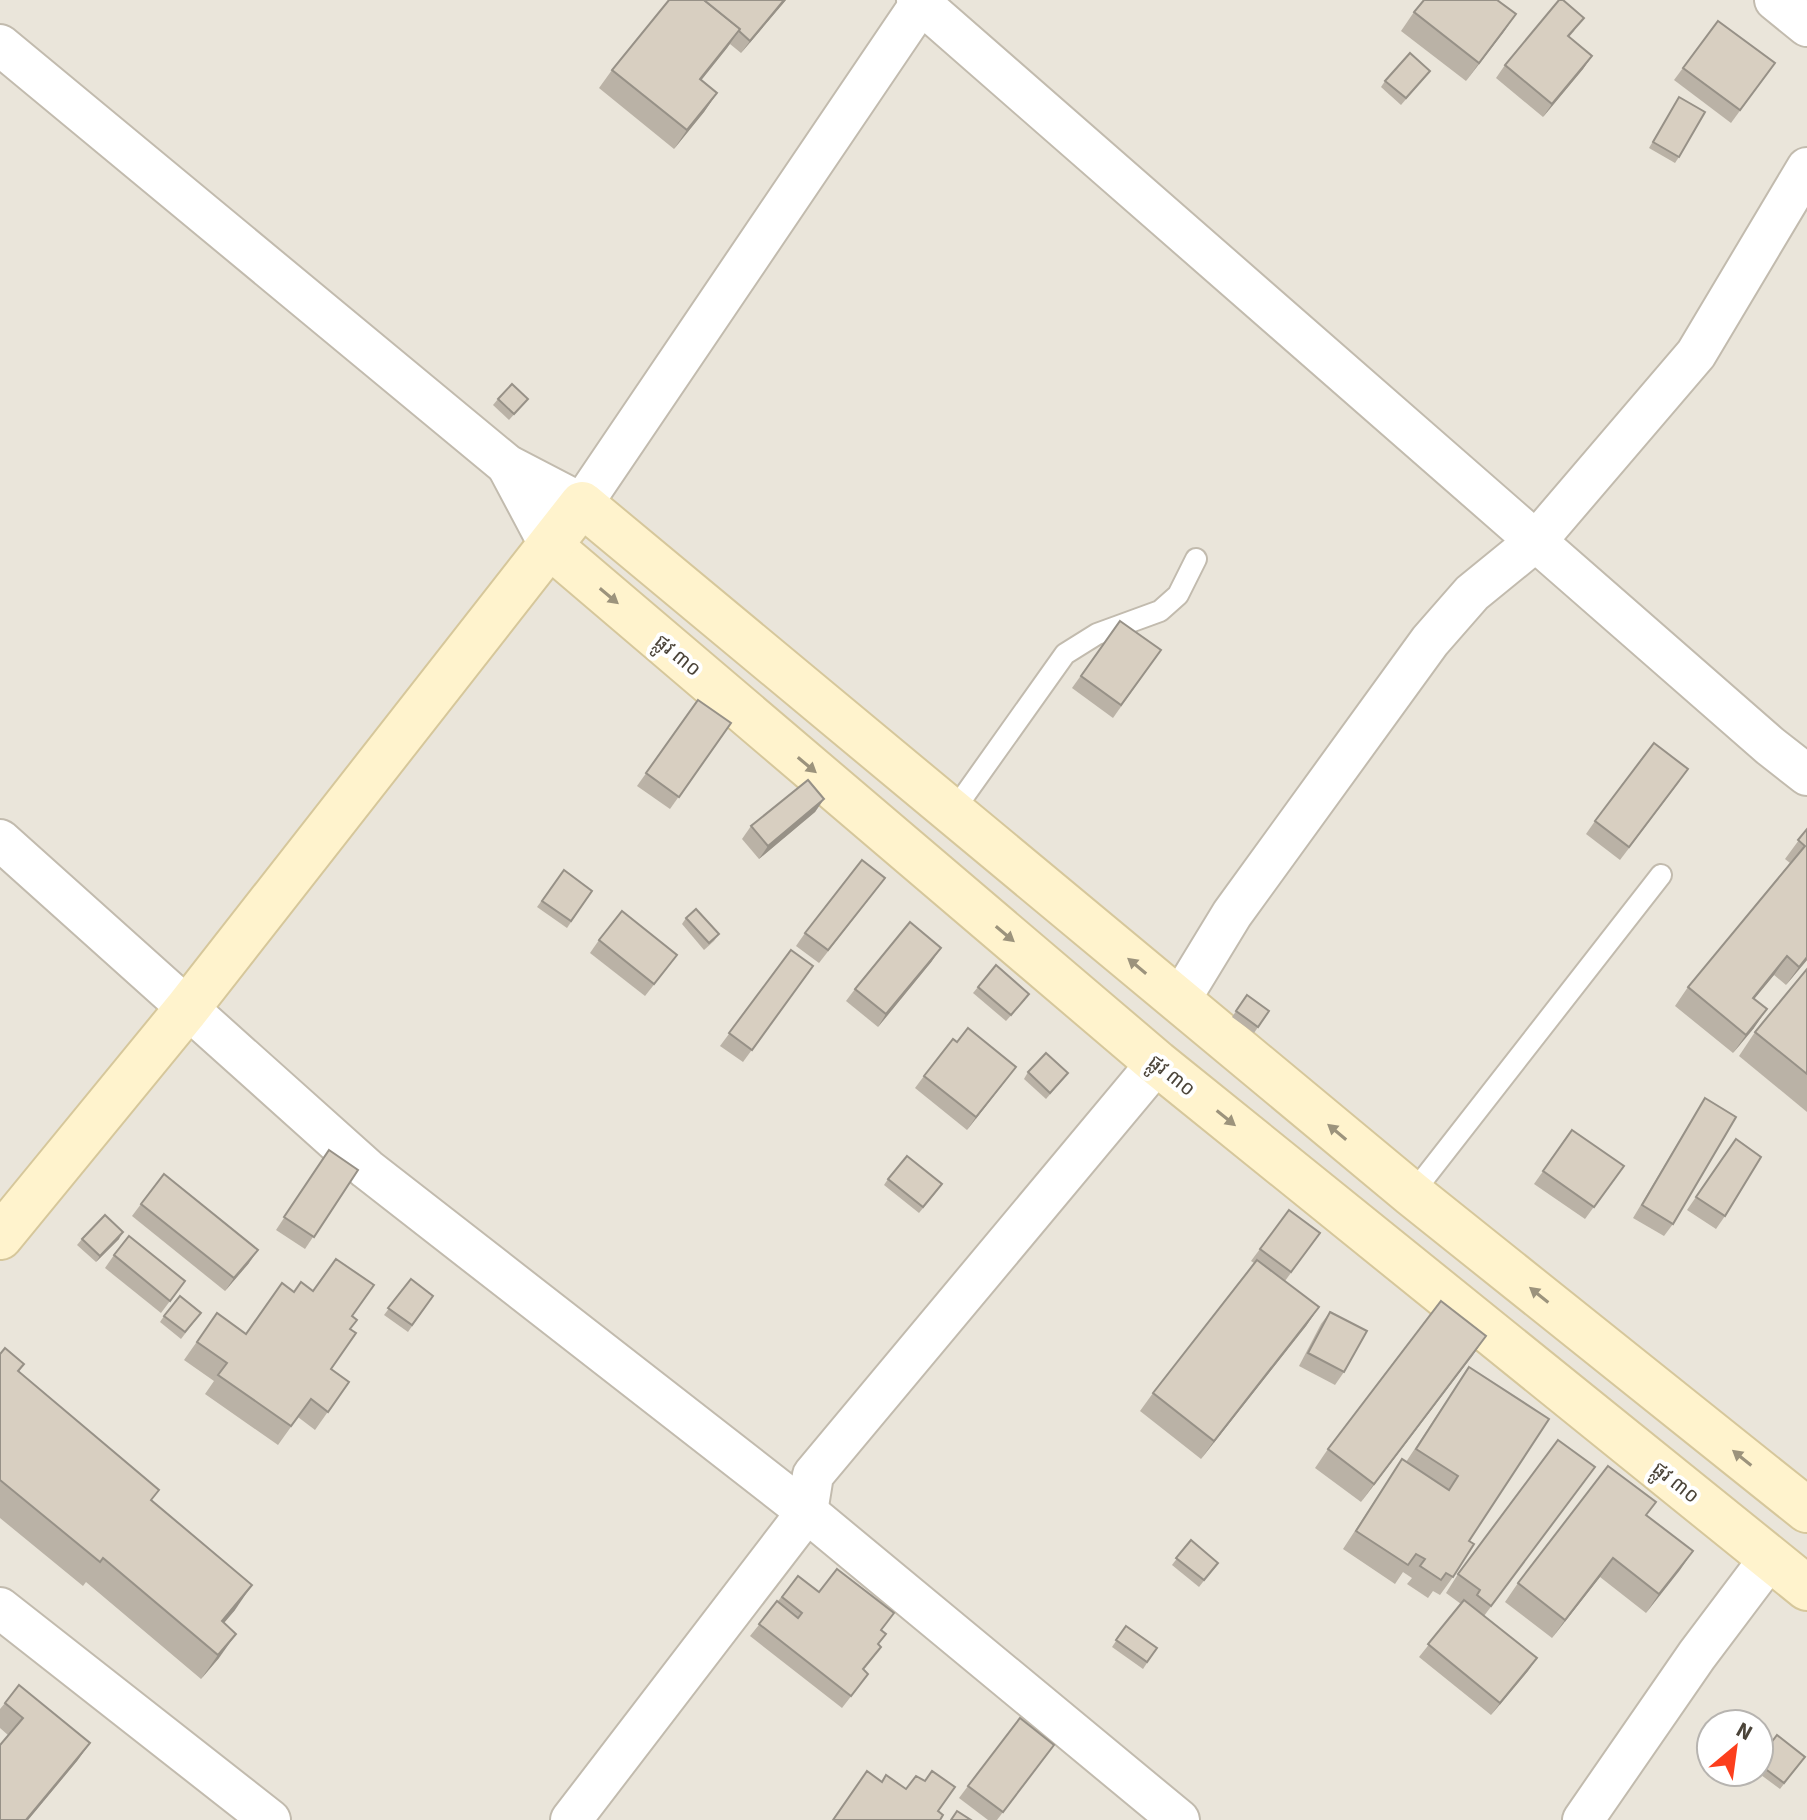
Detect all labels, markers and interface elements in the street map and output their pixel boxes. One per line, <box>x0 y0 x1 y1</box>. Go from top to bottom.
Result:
one-way arrow <box>600 587 619 605</box>
street label: ផ្លូវ ៣០ <box>645 628 707 687</box>
one-way arrow <box>797 756 817 773</box>
one-way arrow <box>996 924 1015 942</box>
one-way arrow <box>1127 958 1147 975</box>
street label: ផ្លូវ ៣០ <box>1139 1048 1201 1106</box>
one-way arrow <box>1216 1110 1236 1126</box>
one-way arrow <box>1327 1124 1347 1141</box>
one-way arrow <box>1529 1288 1549 1304</box>
one-way arrow <box>1732 1450 1752 1466</box>
street label: ផ្លូវ ៣០ <box>1643 1455 1705 1513</box>
north arrow <box>1695 1708 1775 1788</box>
text: N <box>1730 1714 1758 1749</box>

